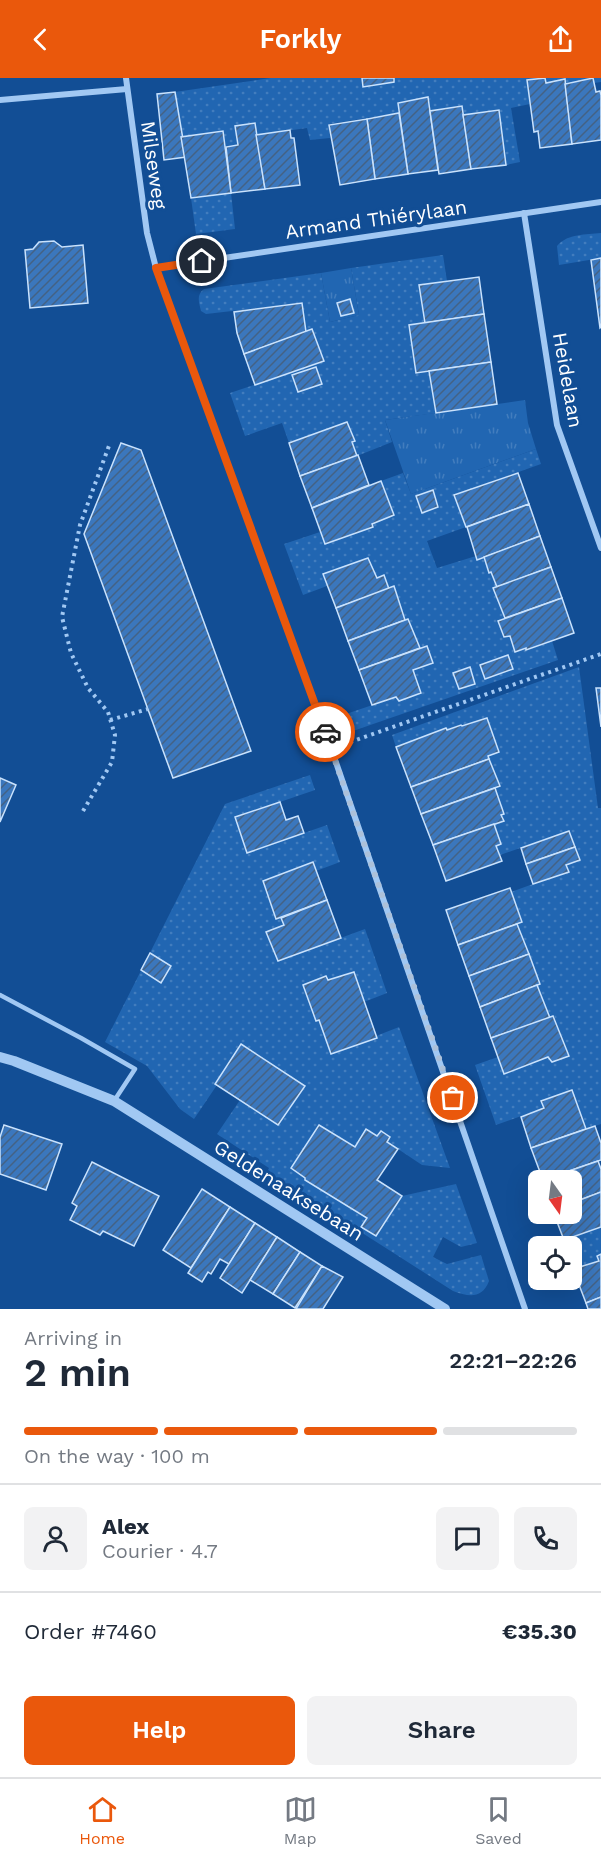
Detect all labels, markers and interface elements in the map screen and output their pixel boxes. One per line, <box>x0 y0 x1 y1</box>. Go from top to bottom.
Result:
icon: back <box>24 23 57 56</box>
text: Forkly <box>260 23 341 55</box>
icon: share <box>544 23 577 56</box>
street label: Milseweg <box>136 119 172 211</box>
street label: Armand Thiérylaan <box>283 194 469 244</box>
pin <box>176 235 227 286</box>
icon: home <box>185 244 218 277</box>
street label: Heidelaan <box>548 330 588 430</box>
courier <box>295 702 355 762</box>
icon: car <box>309 716 342 749</box>
pin <box>427 1072 478 1123</box>
icon: bag <box>436 1081 469 1114</box>
street label: Geldenaaksebaan <box>210 1134 368 1246</box>
north arrow <box>528 1170 582 1224</box>
map controls <box>528 1170 582 1290</box>
button: locate <box>528 1236 582 1290</box>
text: Arriving in <box>24 1326 122 1350</box>
text: 22:21–22:26 <box>449 1348 577 1373</box>
text: 2 min <box>24 1350 131 1395</box>
text: On the way · 100 m <box>24 1444 210 1468</box>
button: person <box>24 1507 87 1570</box>
button: chat <box>436 1507 499 1570</box>
button: phone <box>514 1507 577 1570</box>
text: Alex <box>102 1514 149 1539</box>
text: Courier · 4.7 <box>102 1539 218 1563</box>
text: Order #7460 <box>24 1619 157 1644</box>
text: €35.30 <box>502 1619 577 1644</box>
button: Help <box>24 1696 295 1765</box>
button: Share <box>307 1696 577 1765</box>
tab: Home <box>79 1793 125 1848</box>
tab: Map <box>284 1793 317 1848</box>
tab: Saved <box>475 1793 522 1848</box>

